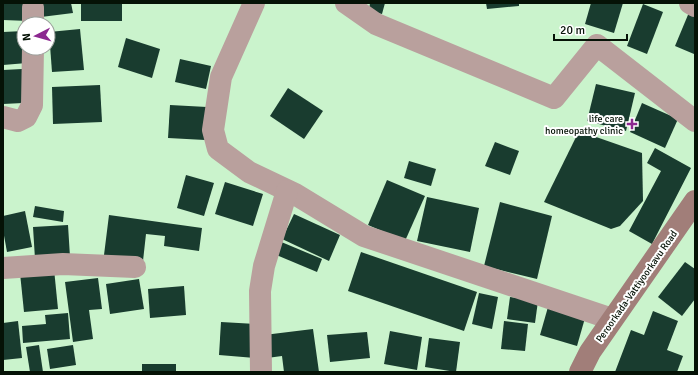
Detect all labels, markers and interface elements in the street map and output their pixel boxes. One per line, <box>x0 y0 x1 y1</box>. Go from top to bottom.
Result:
north arrow <box>16 16 56 56</box>
scale bar <box>554 16 627 42</box>
text: 20 m <box>560 23 585 38</box>
text: N <box>20 33 33 41</box>
place label: life care homeopathy clinic <box>545 113 623 137</box>
marker: life care homeopathy clinic <box>626 118 638 130</box>
street label: Peroorkada-Vattiyoorkavu Road <box>594 228 680 345</box>

